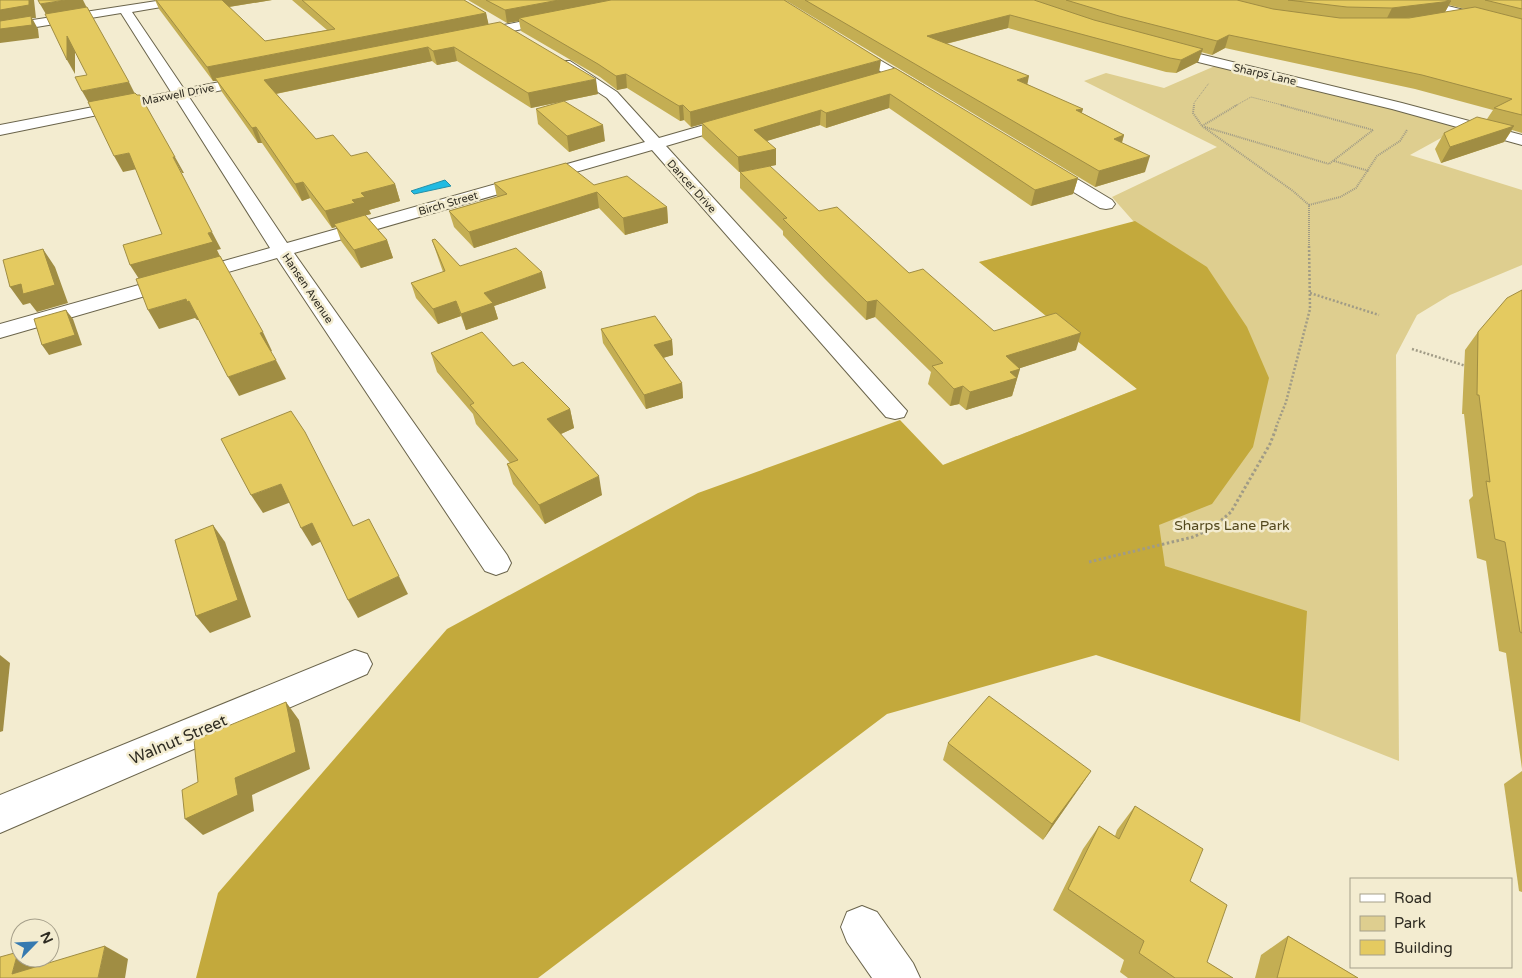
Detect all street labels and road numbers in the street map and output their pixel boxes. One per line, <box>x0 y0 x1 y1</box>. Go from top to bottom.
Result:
street label: Sharps Lane <box>1232 61 1298 88</box>
street label: Maxwell Drive <box>141 81 215 108</box>
street label: Dancer Drive <box>664 157 719 216</box>
street label: Birch Street <box>417 189 479 218</box>
street label: Hansen Avenue <box>279 251 336 326</box>
street label: Walnut Street <box>127 710 230 769</box>

